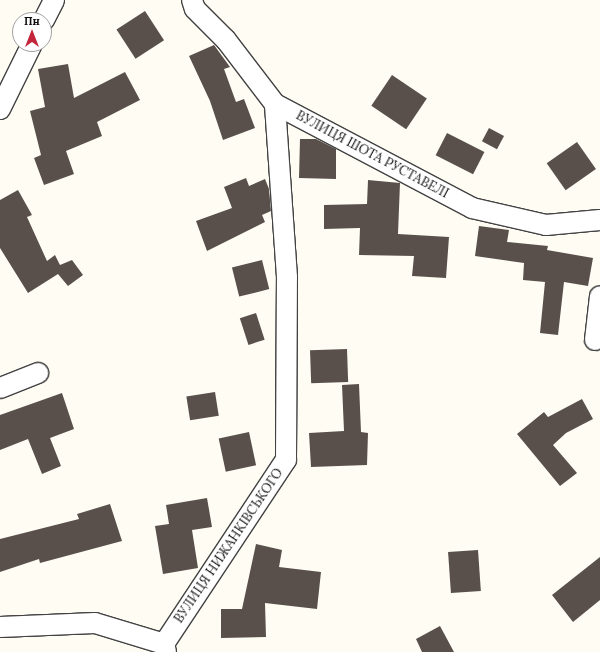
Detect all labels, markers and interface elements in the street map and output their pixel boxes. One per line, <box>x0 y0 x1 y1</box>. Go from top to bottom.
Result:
north arrow <box>12 12 52 52</box>
text: Пн <box>24 14 40 28</box>
street label: ВУЛИЦЯ ШОТА РУСТАВЕЛІ <box>293 108 451 202</box>
street label: ВУЛИЦЯ НИЖАНКІВСЬКОГО <box>171 466 287 626</box>

